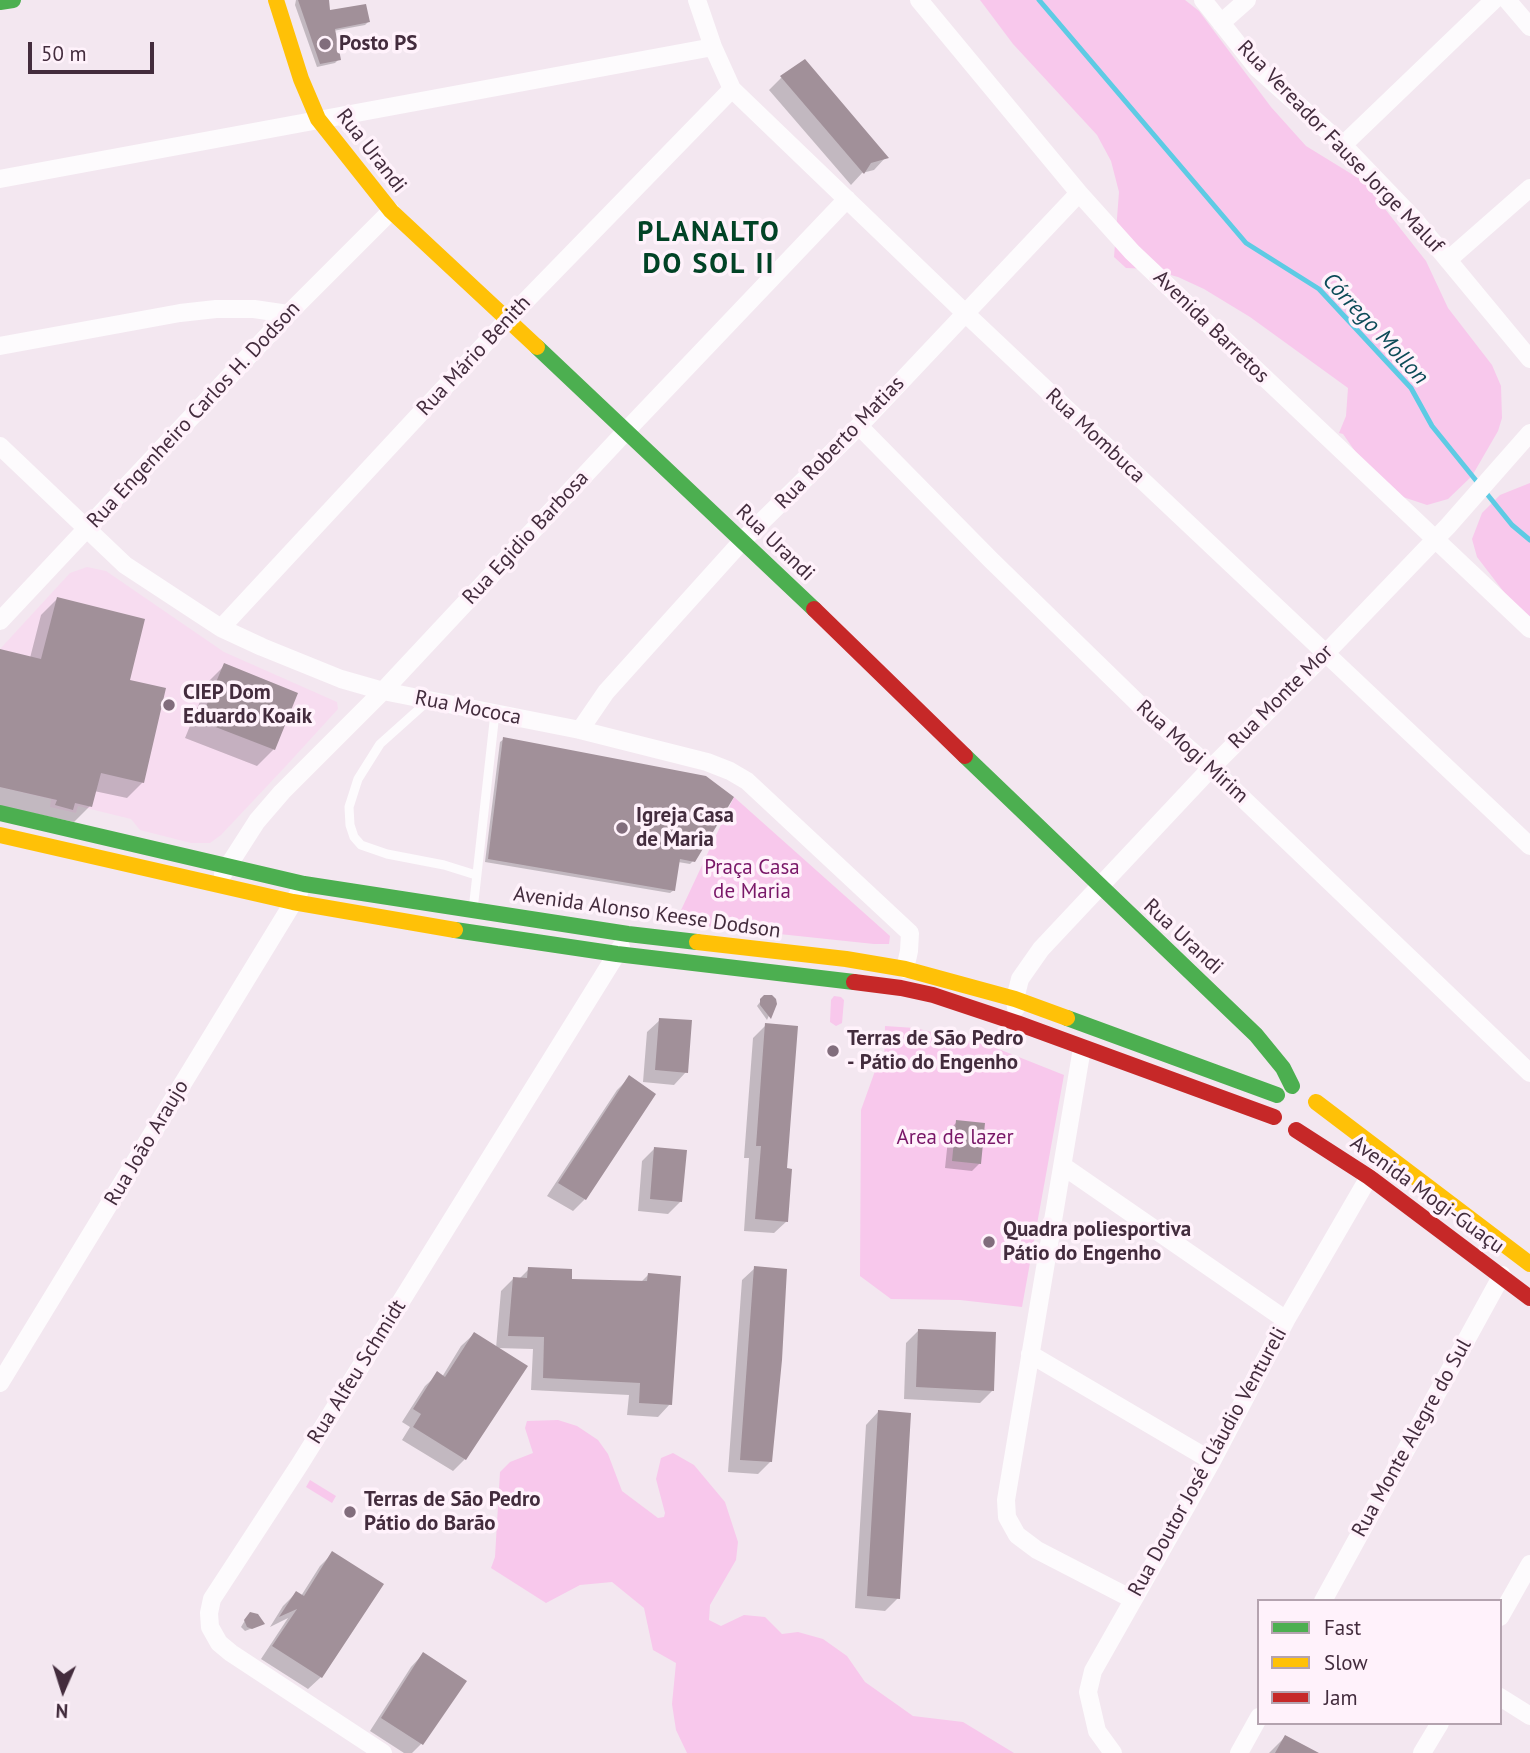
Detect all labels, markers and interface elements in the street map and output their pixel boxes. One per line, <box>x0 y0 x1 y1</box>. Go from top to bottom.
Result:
scale bar <box>32 28 158 72</box>
place label: Posto PS <box>339 31 417 57</box>
marker: Posto PS <box>317 36 333 52</box>
street label: Rua Vereador Fause Jorge Maluf <box>1232 36 1448 258</box>
text: 50 m <box>41 40 87 67</box>
street label: Rua Urandi <box>331 104 411 198</box>
district label: PLANALTO DO SOL II <box>638 216 780 282</box>
street label: Avenida Barretos <box>1148 265 1274 389</box>
water label: Córrego Mollon <box>1316 267 1434 391</box>
street label: Rua Mário Benith <box>412 291 536 421</box>
street label: Rua Engenheiro Carlos H. Dodson <box>82 296 306 534</box>
street label: Rua Roberto Matias <box>770 371 910 515</box>
street label: Rua Mombuca <box>1040 383 1150 489</box>
street label: Rua Egidio Barbosa <box>458 466 594 610</box>
street label: Rua Urandi <box>731 499 819 587</box>
street label: Rua Monte Mor <box>1224 640 1338 754</box>
place label: CIEP Dom Eduardo Koaik <box>183 680 312 730</box>
street label: Rua Mococa <box>413 685 523 731</box>
street label: Rua Mogi Mirim <box>1131 695 1253 809</box>
marker: CIEP Dom Eduardo Koaik <box>161 697 177 713</box>
place label: Igreja Casa de Maria <box>636 803 734 853</box>
marker: Igreja Casa de Maria <box>614 820 630 836</box>
park label: Praça Casa de Maria <box>704 855 800 905</box>
street label: Avenida Alonso Keese Dodson <box>512 882 782 944</box>
street label: Rua Urandi <box>1138 894 1228 980</box>
place label: Terras de São Pedro - Pátio do Engenho <box>847 1026 1024 1076</box>
marker: Terras de São Pedro - Pátio do Engenho <box>825 1043 841 1059</box>
street label: Rua João Araujo <box>100 1076 194 1210</box>
park label: Area de lazer <box>896 1125 1014 1151</box>
street label: Avenida Mogi-Guaçu <box>1345 1131 1509 1259</box>
place label: Quadra poliesportiva Pátio do Engenho <box>1003 1217 1191 1267</box>
marker: Quadra poliesportiva Pátio do Engenho <box>981 1234 997 1250</box>
street label: Rua Alfeu Schmidt <box>303 1295 411 1449</box>
street label: Rua Doutor José Cláudio Ventureli <box>1123 1323 1293 1601</box>
street label: Rua Monte Alegre do Sul <box>1347 1335 1477 1541</box>
place label: Terras de São Pedro Pátio do Barão <box>364 1487 541 1537</box>
marker: Terras de São Pedro Pátio do Barão <box>342 1504 358 1520</box>
legend <box>1257 1599 1502 1725</box>
text: Fast <box>1324 1614 1361 1641</box>
text: Slow <box>1324 1649 1368 1676</box>
north arrow <box>28 1655 98 1725</box>
text: Jam <box>1324 1684 1358 1711</box>
text: N <box>55 1699 69 1723</box>

